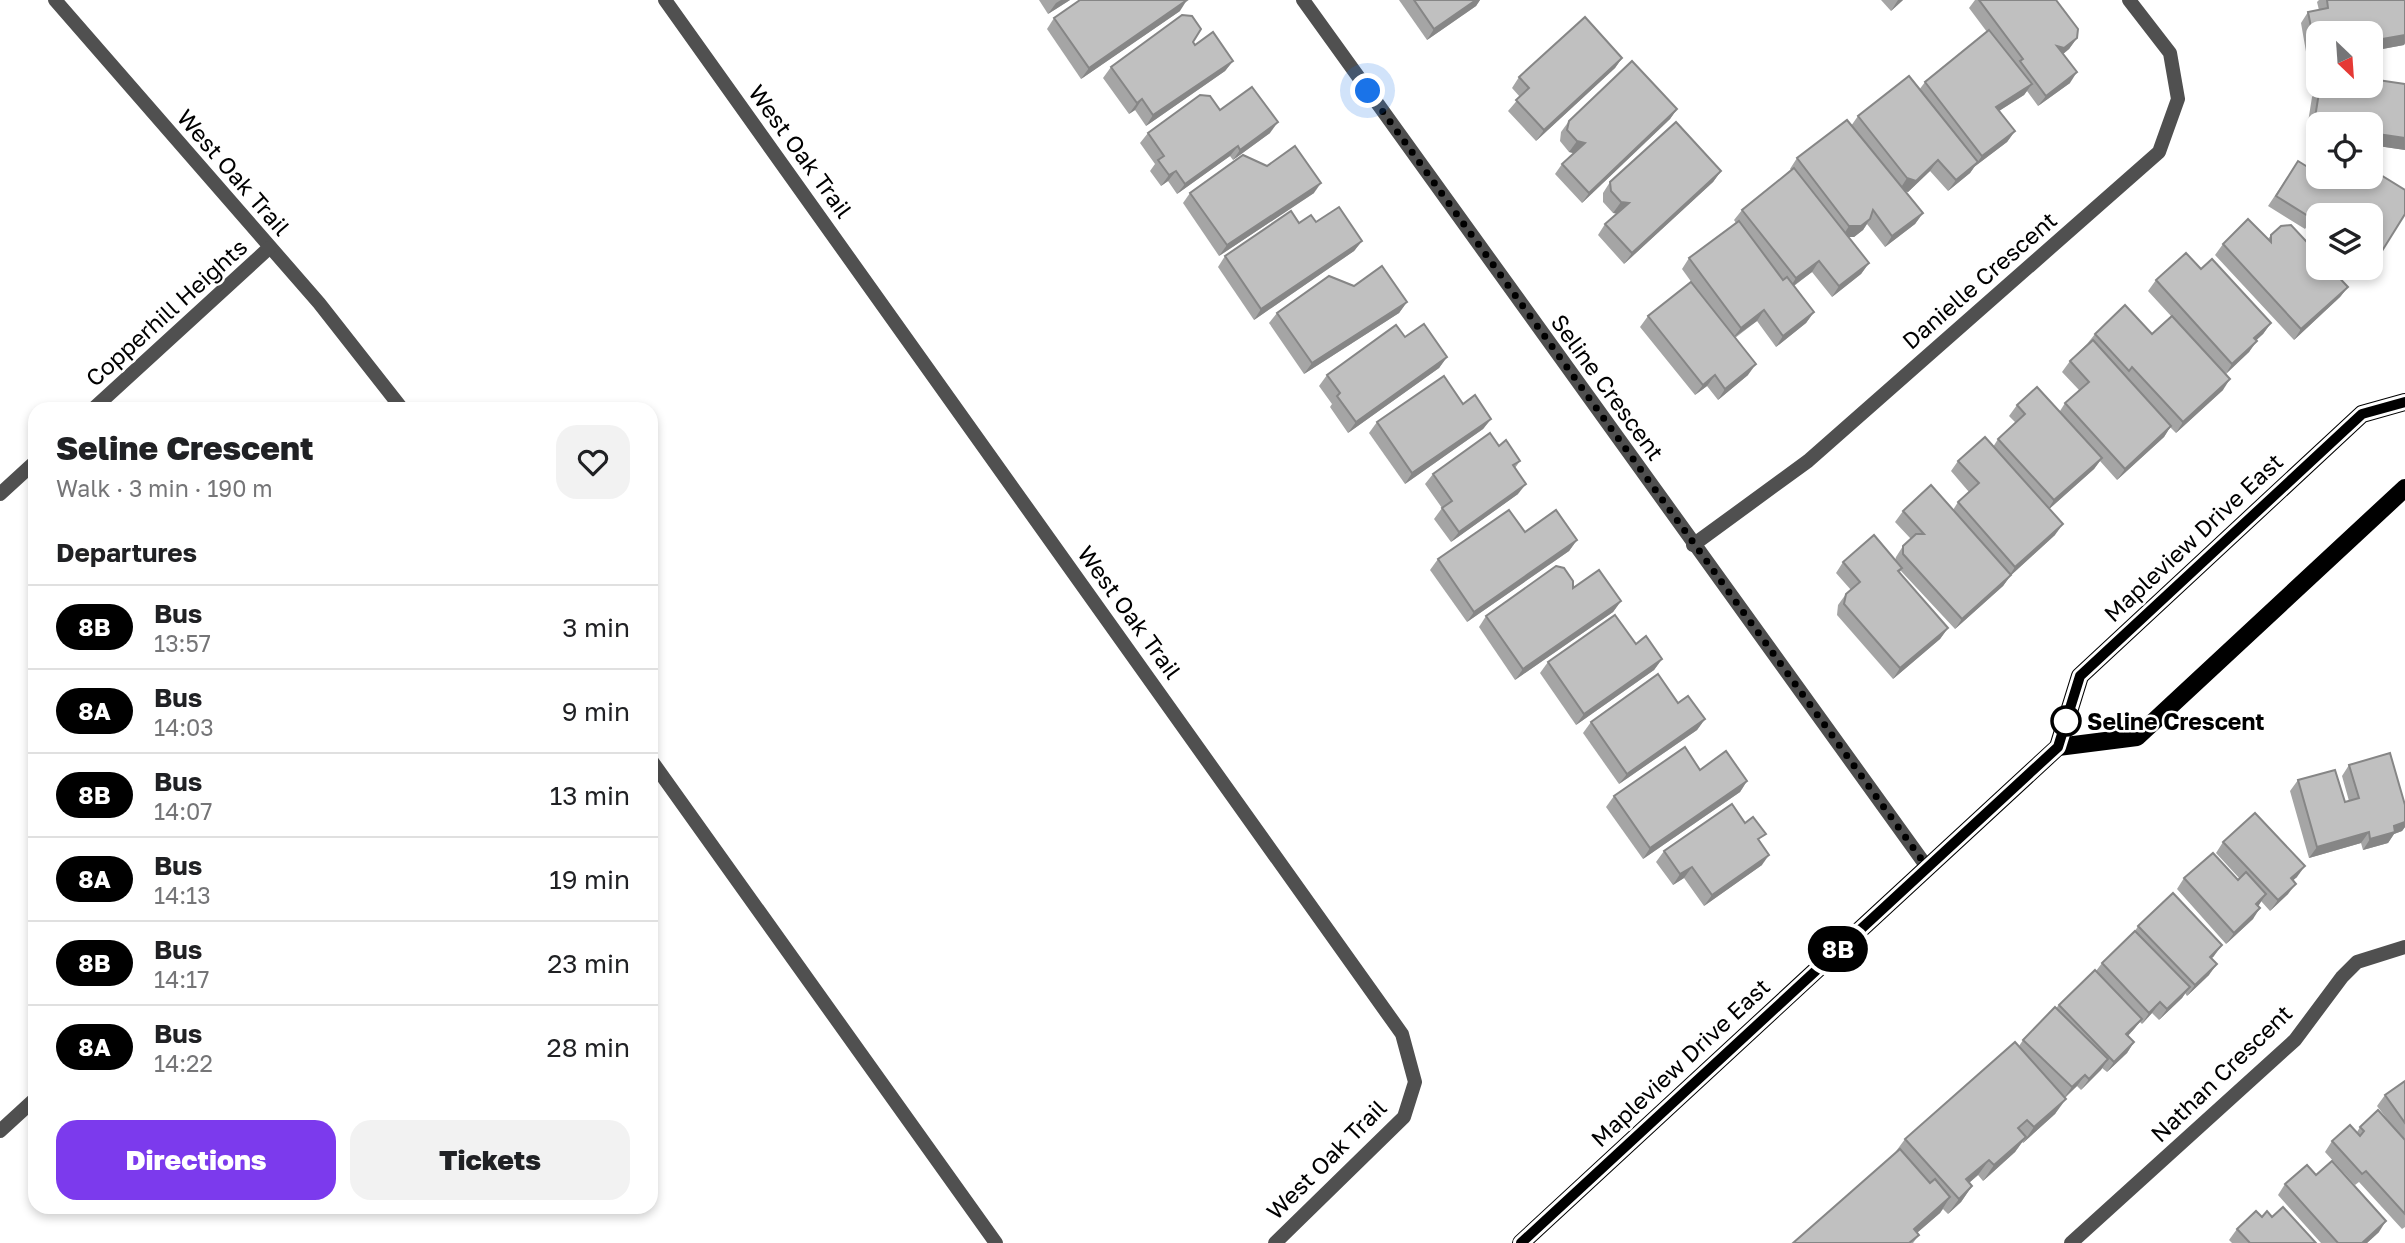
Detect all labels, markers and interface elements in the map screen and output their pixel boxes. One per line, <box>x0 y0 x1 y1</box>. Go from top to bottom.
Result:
north arrow <box>2306 21 2384 98</box>
map controls <box>2306 21 2383 280</box>
your location <box>1350 73 1385 108</box>
street label: West Oak Trail <box>743 79 859 223</box>
street label: West Oak Trail <box>172 103 296 241</box>
button: locate <box>2306 112 2383 189</box>
button: layers <box>2306 203 2383 280</box>
street label: Danielle Crescent <box>1896 205 2062 355</box>
street label: Copperhill Heights <box>80 232 252 392</box>
street label: Seline Crescent <box>1546 308 1670 466</box>
button: heart <box>556 425 630 499</box>
text: Seline Crescent <box>56 428 313 467</box>
street label: Mapleview Drive East <box>2098 447 2288 627</box>
text: Walk · 3 min · 190 m <box>56 474 273 502</box>
text: Departures <box>56 537 197 568</box>
street label: West Oak Trail <box>1072 540 1188 684</box>
text: Bus <box>154 598 202 629</box>
text: 8B <box>78 612 111 641</box>
text: 3 min <box>562 612 630 643</box>
text: 13:57 <box>154 629 211 657</box>
text: Bus <box>154 682 202 713</box>
text: 8A <box>78 696 111 725</box>
text: 9 min <box>562 696 630 727</box>
marker: Seline Crescent <box>2051 706 2081 736</box>
place label: Seline Crescent <box>2087 707 2265 735</box>
text: 14:03 <box>154 713 214 741</box>
text: Bus <box>154 766 202 797</box>
text: 8B <box>78 780 111 809</box>
text: 13 min <box>550 780 630 811</box>
text: 14:07 <box>154 797 213 825</box>
text: Bus <box>154 850 202 881</box>
text: 8A <box>78 864 111 893</box>
text: 19 min <box>549 864 630 895</box>
text: 14:13 <box>154 881 211 909</box>
line badge: 8B <box>1806 926 1870 972</box>
text: Bus <box>154 934 202 965</box>
text: 8B <box>1822 934 1854 963</box>
text: 8B <box>78 948 111 977</box>
text: 23 min <box>547 948 630 979</box>
text: 14:17 <box>154 965 209 993</box>
street label: Mapleview Drive East <box>1585 972 1775 1152</box>
street label: Nathan Crescent <box>2145 999 2297 1147</box>
text: Bus <box>154 1018 202 1049</box>
text: 8A <box>78 1032 111 1061</box>
text: 28 min <box>547 1032 630 1063</box>
text: 14:22 <box>154 1049 213 1077</box>
street label: West Oak Trail <box>1260 1093 1392 1225</box>
button: Directions <box>56 1120 336 1200</box>
button: Tickets <box>350 1120 630 1200</box>

